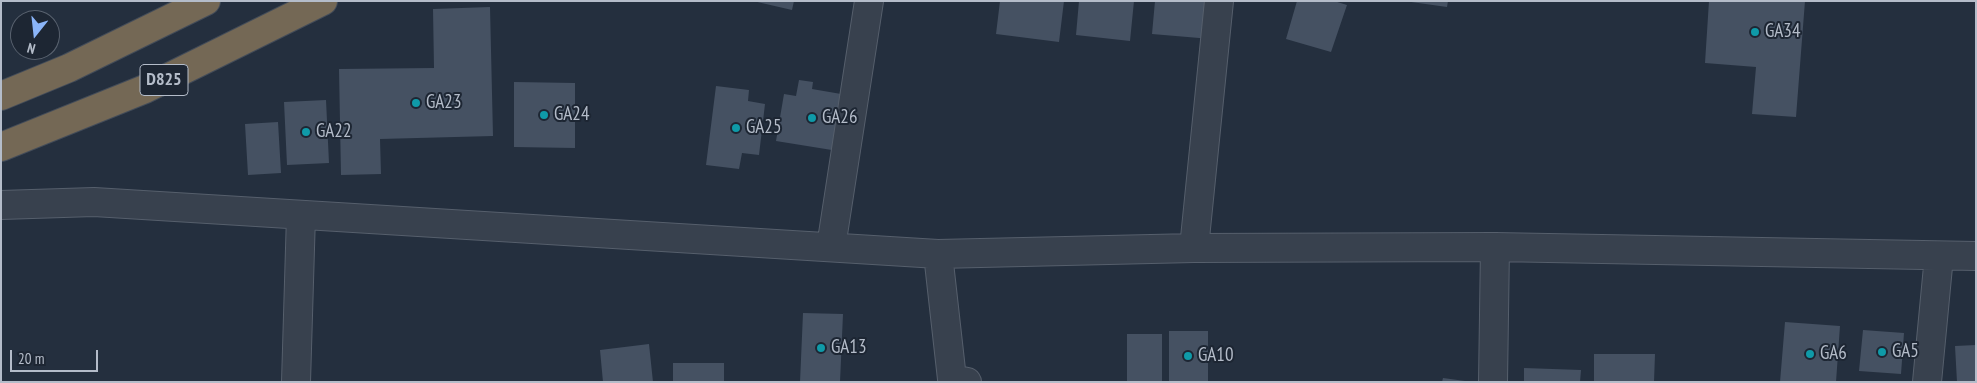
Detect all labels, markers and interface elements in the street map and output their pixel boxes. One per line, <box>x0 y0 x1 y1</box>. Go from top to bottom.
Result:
north arrow <box>10 10 60 60</box>
place label: GA34 <box>1765 21 1800 43</box>
marker: GA34 <box>1749 26 1761 38</box>
text: N <box>25 39 37 58</box>
road number: D825 <box>140 64 188 96</box>
place label: GA23 <box>426 92 461 114</box>
marker: GA23 <box>410 97 422 109</box>
place label: GA24 <box>554 104 589 126</box>
place label: GA26 <box>822 107 857 129</box>
marker: GA24 <box>538 109 550 121</box>
marker: GA26 <box>806 112 818 124</box>
place label: GA25 <box>746 117 781 139</box>
place label: GA22 <box>316 121 351 143</box>
marker: GA25 <box>730 122 742 134</box>
marker: GA22 <box>300 126 312 138</box>
place label: GA13 <box>831 337 866 359</box>
scale bar <box>12 340 100 372</box>
place label: GA5 <box>1892 341 1919 363</box>
marker: GA13 <box>815 342 827 354</box>
place label: GA6 <box>1820 343 1847 365</box>
place label: GA10 <box>1198 345 1233 367</box>
marker: GA5 <box>1876 346 1888 358</box>
marker: GA6 <box>1804 348 1816 360</box>
text: 20 m <box>18 349 44 368</box>
marker: GA10 <box>1182 350 1194 362</box>

